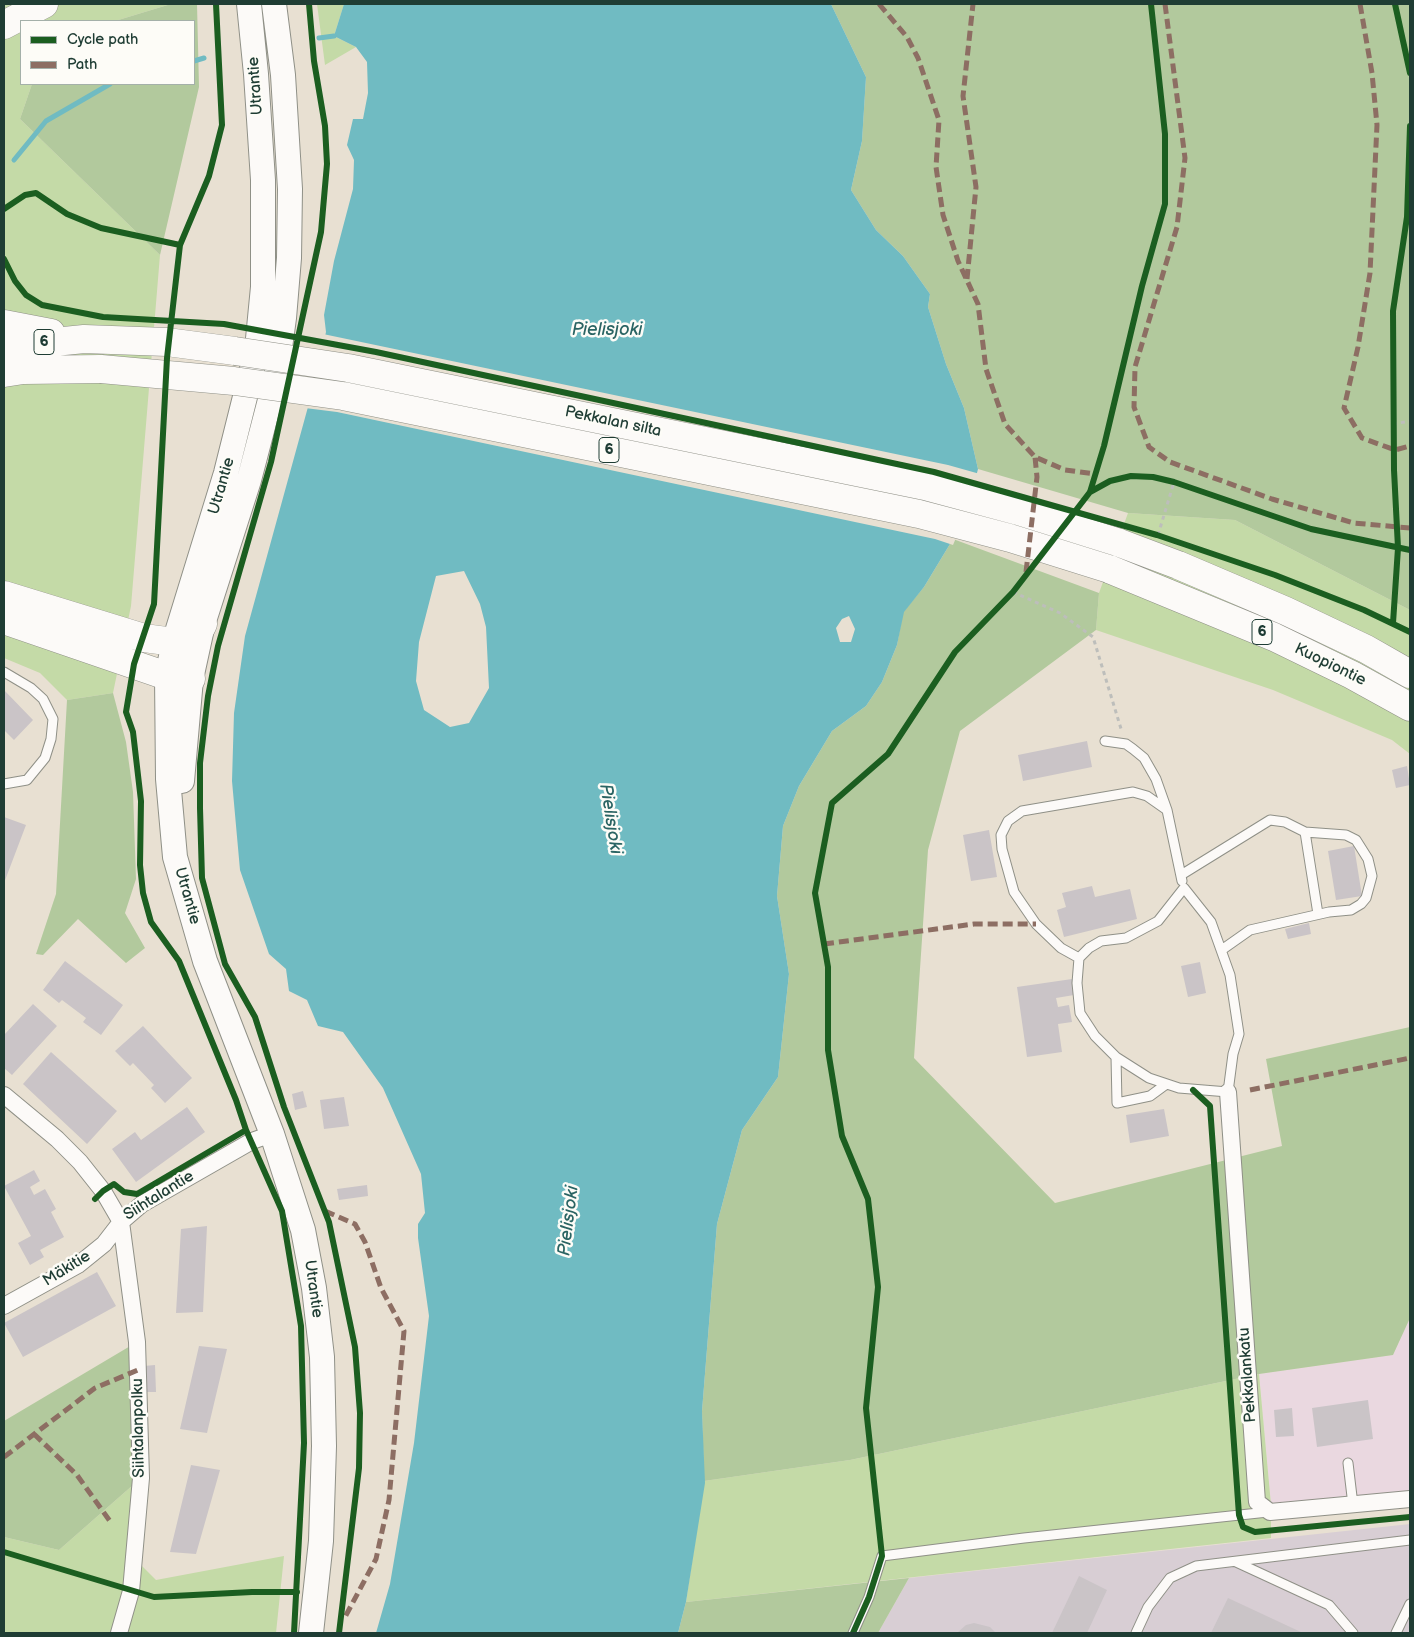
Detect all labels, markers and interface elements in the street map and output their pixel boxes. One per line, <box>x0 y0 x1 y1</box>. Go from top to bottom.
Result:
legend <box>20 20 195 85</box>
text: Cycle path <box>67 30 138 49</box>
text: Path <box>67 55 97 74</box>
street label: Utrantie <box>244 56 268 116</box>
water label: Pielisjoki <box>572 319 642 341</box>
road number: 6 <box>34 330 54 354</box>
street label: Pekkalan silta <box>563 402 663 442</box>
road number: 6 <box>599 438 619 462</box>
street label: Utrantie <box>205 455 239 517</box>
road number: 6 <box>1252 620 1272 644</box>
street label: Kuopiontie <box>1291 639 1369 691</box>
water label: Pielisjoki <box>594 782 626 856</box>
street label: Utrantie <box>170 865 204 927</box>
street label: Siihtalantie <box>120 1167 198 1225</box>
water label: Pielisjoki <box>554 1185 584 1257</box>
street label: Mäkitie <box>40 1247 94 1291</box>
street label: Utrantie <box>299 1259 327 1319</box>
street label: Pekkalankatu <box>1235 1327 1261 1423</box>
street label: Siihtalanpolku <box>129 1378 149 1478</box>

